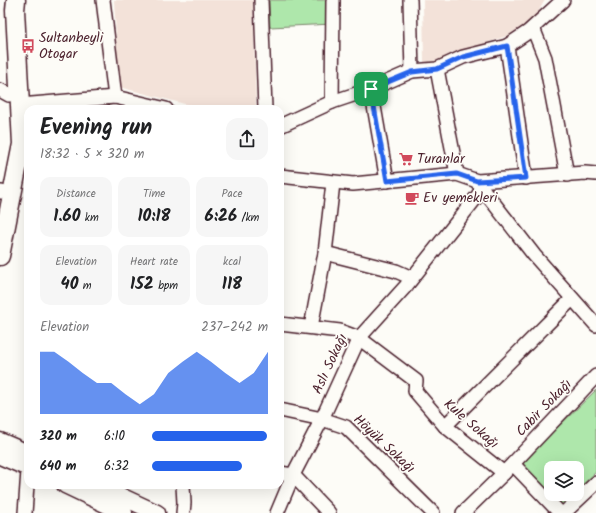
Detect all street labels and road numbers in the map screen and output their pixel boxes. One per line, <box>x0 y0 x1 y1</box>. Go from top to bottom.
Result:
street label: Aslı Sokağı <box>306 330 354 398</box>
street label: Cabir Sokağı <box>511 374 578 442</box>
street label: Kule Sokağı <box>438 394 504 455</box>
street label: Höyük Sokağı <box>348 409 420 479</box>

